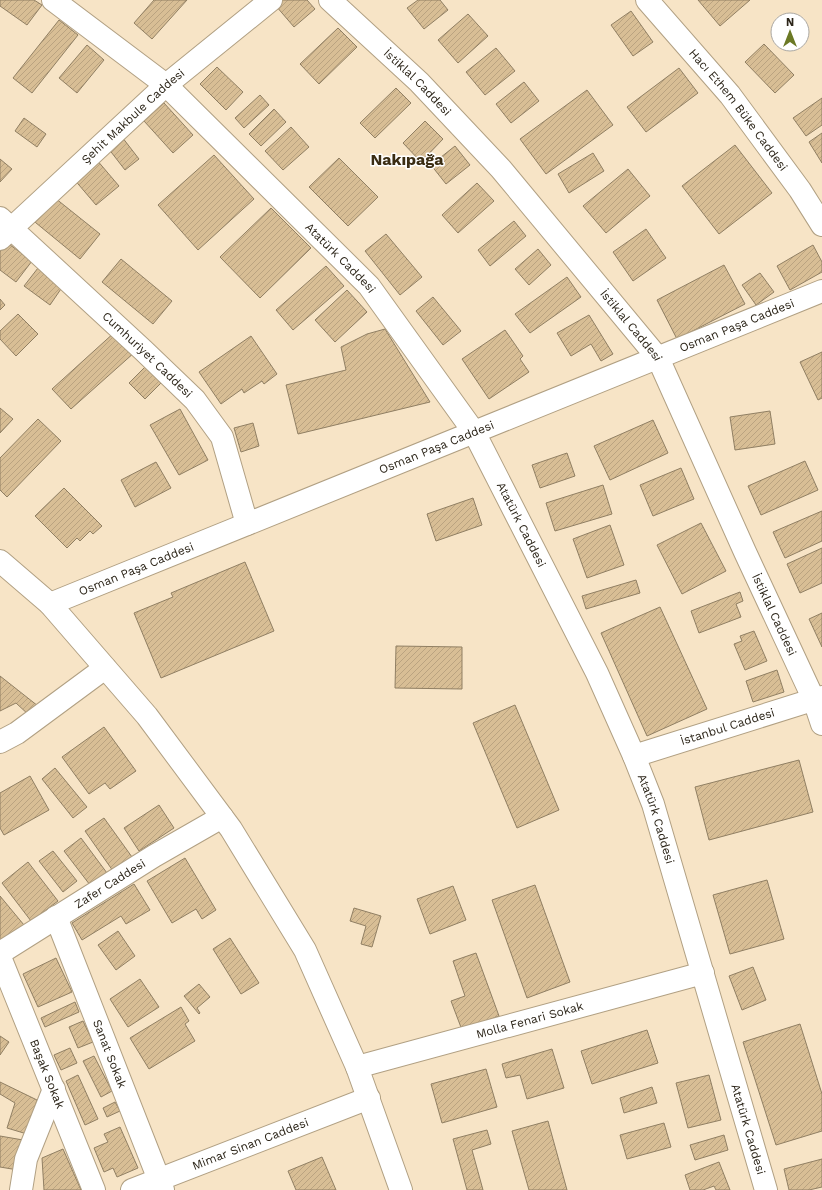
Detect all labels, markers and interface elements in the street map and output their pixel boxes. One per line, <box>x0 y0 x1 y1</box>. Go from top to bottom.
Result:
north arrow <box>770 12 810 52</box>
text: N <box>786 16 794 29</box>
street label: İstiklal Caddesi <box>381 46 454 119</box>
street label: Hacı Ethem Büke Caddesi <box>686 46 791 174</box>
street label: Şehit Makbule Caddesi <box>79 66 187 167</box>
district label: Nakıpağa <box>370 150 444 169</box>
street label: Atatürk Caddesi <box>302 220 379 296</box>
street label: İstiklal Caddesi <box>597 287 665 363</box>
street label: Osman Paşa Caddesi <box>677 296 796 355</box>
street label: Cumhuriyet Caddesi <box>99 309 195 401</box>
street label: Osman Paşa Caddesi <box>377 418 496 477</box>
street label: Atatürk Caddesi <box>494 480 549 570</box>
street label: Osman Paşa Caddesi <box>77 539 196 599</box>
street label: İstiklal Caddesi <box>749 571 799 658</box>
street label: İstanbul Caddesi <box>679 705 776 748</box>
street label: Atatürk Caddesi <box>635 772 677 865</box>
street label: Zafer Caddesi <box>72 856 148 911</box>
street label: Molla Fenari Sokak <box>475 999 585 1041</box>
street label: Sanat Sokak <box>90 1017 129 1090</box>
street label: Başak Sokak <box>27 1037 67 1111</box>
street label: Atatürk Caddesi <box>728 1082 768 1176</box>
street label: Mimar Sinan Caddesi <box>190 1115 311 1173</box>

